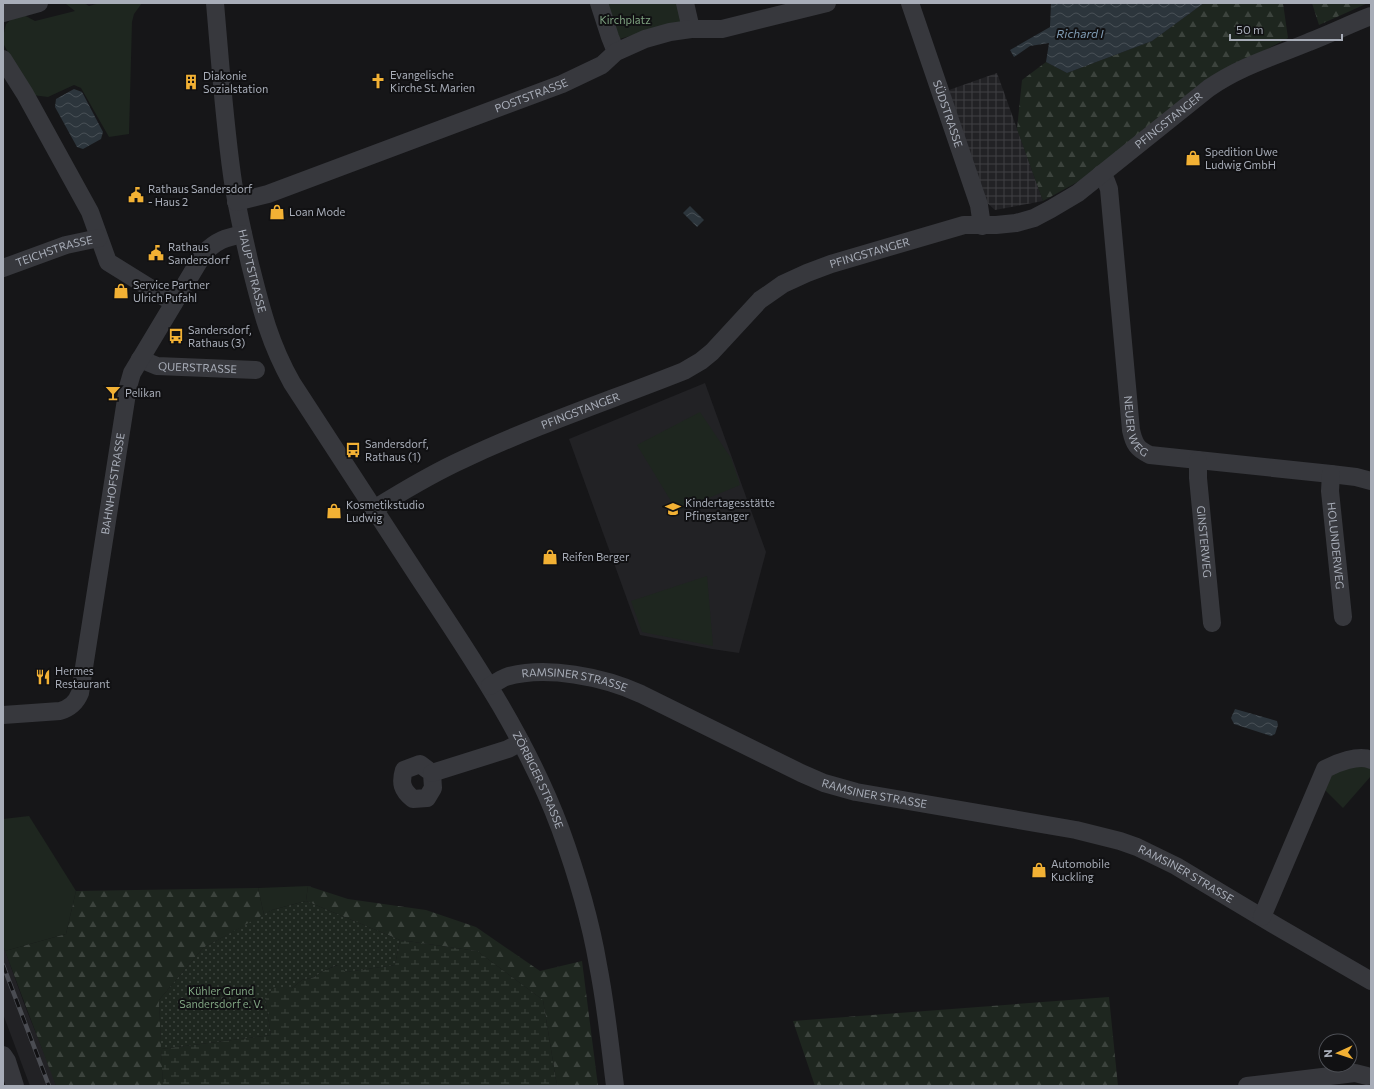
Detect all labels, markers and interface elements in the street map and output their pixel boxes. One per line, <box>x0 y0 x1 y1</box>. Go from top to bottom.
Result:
park label: Kirchplatz <box>599 13 651 26</box>
scale bar <box>1230 16 1342 42</box>
text: 50 m <box>1236 22 1264 36</box>
water label: Richard I <box>1056 26 1104 40</box>
place label: Evangelische Kirche St. Marien <box>390 68 475 94</box>
place label: Diakonie Sozialstation <box>203 69 268 95</box>
church icon: Evangelische Kirche St. Marien <box>369 72 387 90</box>
building icon: Diakonie Sozialstation <box>182 73 200 91</box>
street label: POSTSTRASSE <box>493 75 570 115</box>
street label: SÜDSTRASSE <box>931 78 966 149</box>
street label: PFINGSTANGER <box>1132 89 1205 151</box>
place label: Spedition Uwe Ludwig GmbH <box>1205 145 1278 171</box>
shop icon: Spedition Uwe Ludwig GmbH <box>1184 149 1202 167</box>
place label: Rathaus Sandersdorf - Haus 2 <box>148 182 253 208</box>
public building icon: Rathaus Sandersdorf - Haus 2 <box>127 186 145 204</box>
shop icon: Loan Mode <box>268 203 286 221</box>
place label: Loan Mode <box>289 205 345 218</box>
street label: HAUPTSTRASSE <box>236 228 269 314</box>
street label: TEICHSTRASSE <box>14 233 94 269</box>
street label: PFINGSTANGER <box>828 234 912 270</box>
place label: Rathaus Sandersdorf <box>168 240 230 266</box>
public building icon: Rathaus Sandersdorf <box>147 244 165 262</box>
place label: Service Partner Ulrich Pufahl <box>133 278 210 304</box>
shop icon: Service Partner Ulrich Pufahl <box>112 282 130 300</box>
place label: Sandersdorf, Rathaus (3) <box>188 323 252 349</box>
bus stop icon: Sandersdorf, Rathaus (3) <box>167 327 185 345</box>
street label: QUERSTRASSE <box>158 359 237 375</box>
bar icon: Pelikan <box>104 384 122 402</box>
place label: Pelikan <box>125 386 161 399</box>
street label: PFINGSTANGER <box>539 389 622 431</box>
street label: NEUER WEG <box>1122 395 1151 459</box>
street label: BAHNHOFSTRASSE <box>98 432 127 535</box>
place label: Sandersdorf, Rathaus (1) <box>365 437 429 463</box>
bus stop icon: Sandersdorf, Rathaus (1) <box>344 441 362 459</box>
place label: Kindertagesstätte Pfingstanger <box>685 496 775 522</box>
place label: Kosmetikstudio Ludwig <box>346 498 425 524</box>
school or university icon: Kindertagesstätte Pfingstanger <box>664 500 682 518</box>
street label: HOLUNDERWEG <box>1325 501 1347 590</box>
shop icon: Kosmetikstudio Ludwig <box>325 502 343 520</box>
street label: GINSTERWEG <box>1195 505 1215 578</box>
shop icon: Reifen Berger <box>541 548 559 566</box>
place label: Reifen Berger <box>562 550 630 563</box>
place label: Hermes Restaurant <box>55 664 111 690</box>
street label: RAMSINER STRASSE <box>521 665 629 694</box>
restaurant icon: Hermes Restaurant <box>34 668 52 686</box>
street label: ZÖRBIGER STRASSE <box>510 729 567 830</box>
street label: RAMSINER STRASSE <box>820 776 928 810</box>
street label: RAMSINER STRASSE <box>1136 842 1236 905</box>
place label: Automobile Kuckling <box>1051 857 1110 883</box>
shop icon: Automobile Kuckling <box>1030 861 1048 879</box>
park label: Kühler Grund Sandersdorf e. V. <box>179 984 263 1010</box>
north arrow <box>1318 1033 1358 1073</box>
text: N <box>1321 1049 1334 1058</box>

